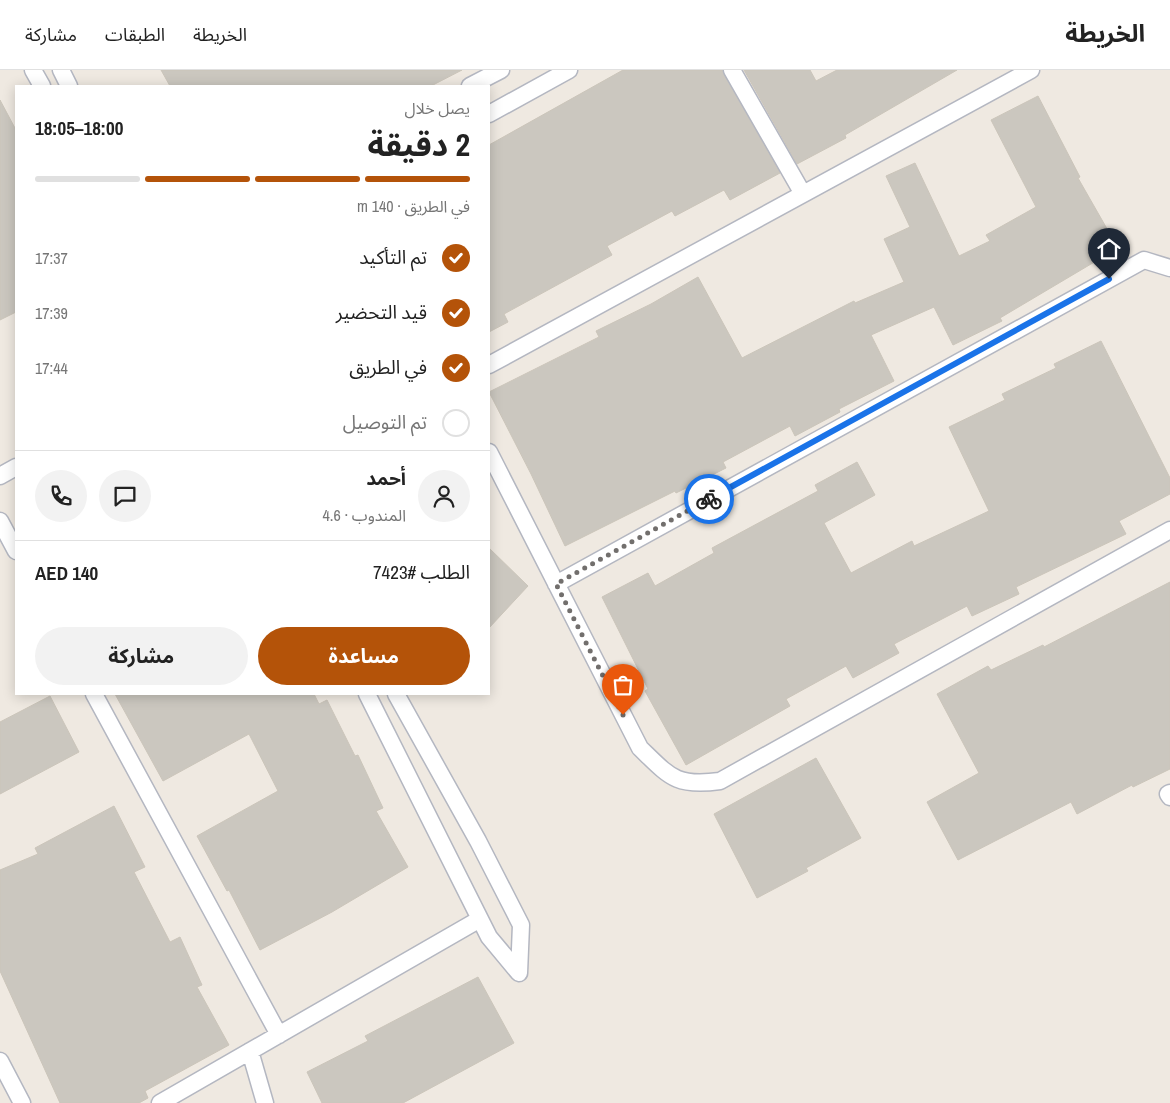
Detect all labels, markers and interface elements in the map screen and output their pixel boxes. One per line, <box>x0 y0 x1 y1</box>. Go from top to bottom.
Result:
text: الخريطة <box>1065 17 1145 49</box>
text: مشاركة <box>25 22 77 47</box>
text: الطبقات <box>105 22 165 47</box>
text: الخريطة <box>193 22 247 47</box>
text: يصل خلال <box>405 97 470 119</box>
text: 18:00–18:05 <box>35 115 123 141</box>
text: 2 دقيقة <box>368 123 470 166</box>
text: في الطريق · 140 m <box>357 195 470 217</box>
pin <box>1088 228 1130 279</box>
icon: home <box>1095 235 1123 263</box>
text: تم التأكيد <box>359 244 427 270</box>
icon: check <box>442 244 470 272</box>
text: 17:37 <box>35 247 68 269</box>
text: قيد التحضير <box>336 299 427 325</box>
icon: check <box>442 299 470 327</box>
text: 17:39 <box>35 302 68 324</box>
text: في الطريق <box>349 354 427 380</box>
icon: check <box>442 354 470 382</box>
text: 17:44 <box>35 357 68 379</box>
text: تم التوصيل <box>343 409 427 435</box>
text: أحمد <box>366 465 406 491</box>
button: phone <box>35 470 87 522</box>
button: chat <box>99 470 151 522</box>
button: person <box>418 470 470 522</box>
courier <box>684 474 734 524</box>
icon: bike <box>695 485 723 513</box>
text: المندوب · 4.6 <box>323 504 406 526</box>
text: الطلب #7423 <box>373 559 470 585</box>
text: AED 140 <box>35 560 98 586</box>
button: مشاركة <box>35 627 248 685</box>
button: مساعدة <box>258 627 470 685</box>
pin <box>602 664 644 715</box>
icon: bag <box>609 671 637 699</box>

